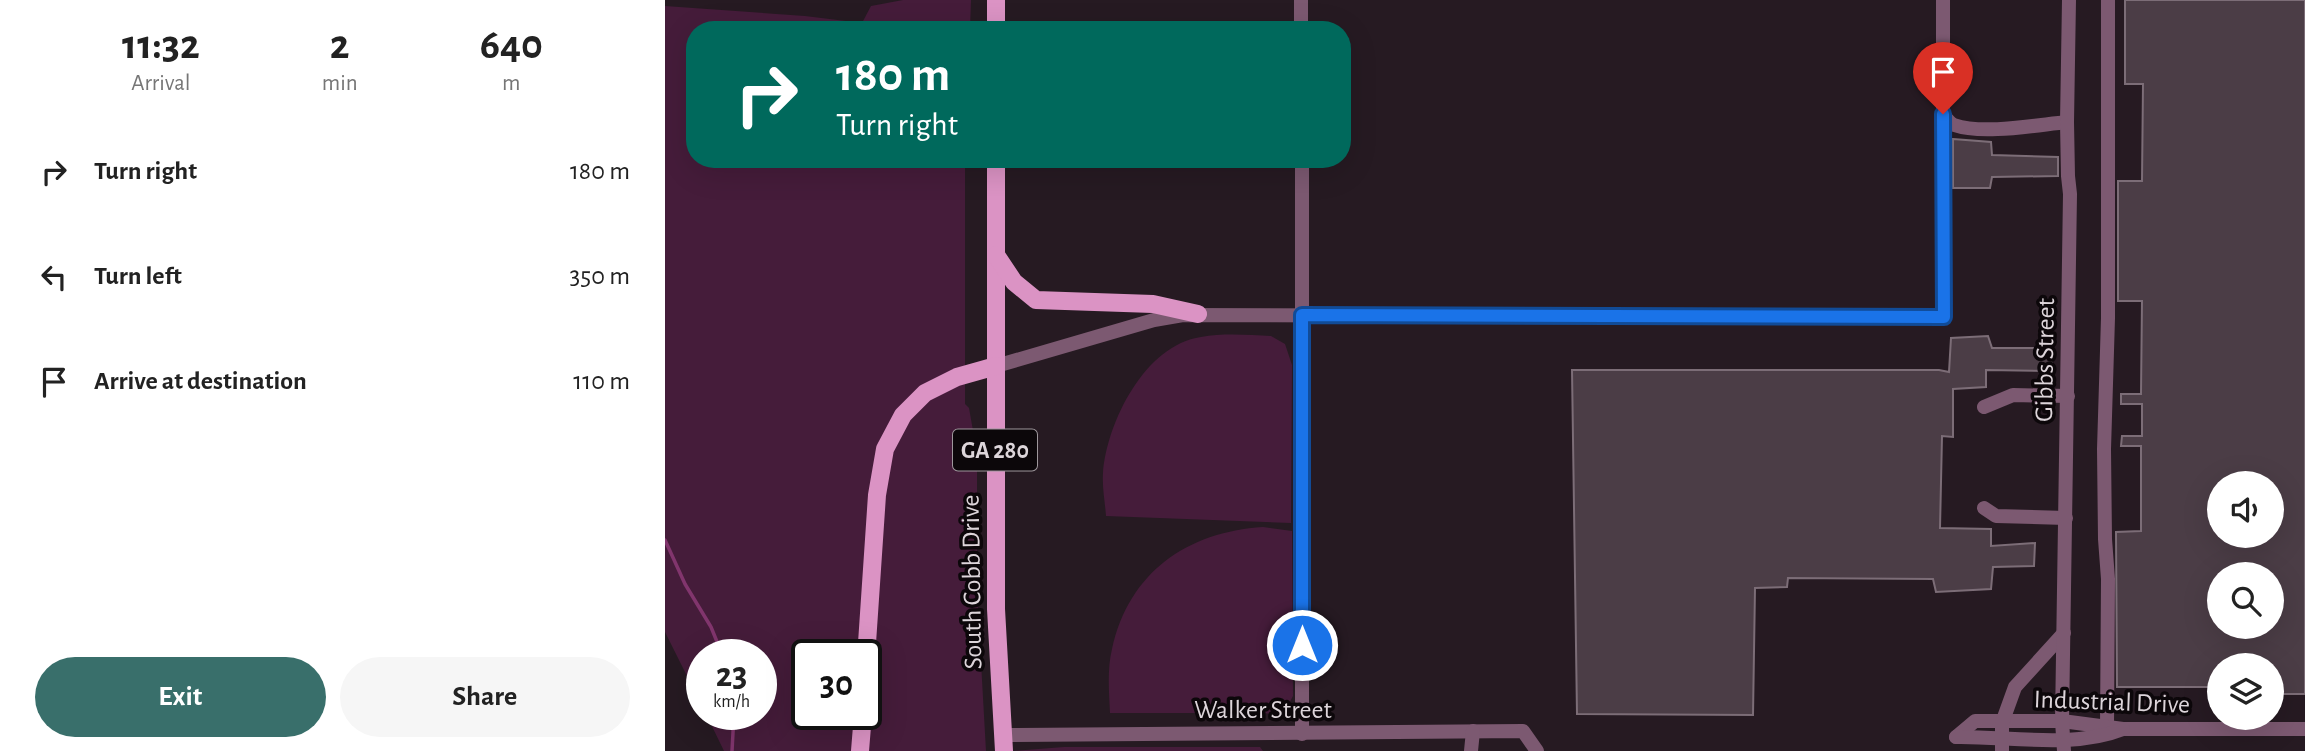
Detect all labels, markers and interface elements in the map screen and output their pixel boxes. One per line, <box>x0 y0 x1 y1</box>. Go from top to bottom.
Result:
text: 11:32 <box>122 24 200 66</box>
text: 2 <box>330 24 350 66</box>
text: 640 <box>480 24 543 66</box>
pin <box>1913 42 1973 114</box>
icon: right <box>721 49 812 140</box>
text: 180 m <box>836 51 950 100</box>
icon: arrive <box>1924 53 1962 91</box>
text: Arrival <box>131 72 190 95</box>
text: min <box>322 72 358 95</box>
text: m <box>502 72 520 95</box>
text: Turn right <box>836 109 958 141</box>
icon: right <box>35 153 73 191</box>
text: Turn right <box>94 158 197 184</box>
text: 180 m <box>570 158 630 184</box>
icon: left <box>35 258 73 296</box>
text: Turn left <box>94 263 182 289</box>
text: 350 m <box>570 263 630 289</box>
street label: Gibbs Street <box>2031 298 2059 422</box>
icon: arrive <box>35 363 73 401</box>
text: Arrive at destination <box>94 368 307 394</box>
text: 110 m <box>573 368 630 394</box>
road number: GA 280 <box>953 430 1037 471</box>
map controls <box>2207 471 2284 730</box>
button: sound <box>2207 471 2284 548</box>
street label: South Cobb Drive <box>957 494 987 670</box>
button: search <box>2207 562 2284 639</box>
position arrow <box>1265 608 1339 682</box>
speed limit sign: 30 <box>791 639 882 730</box>
button: layers <box>2207 653 2284 730</box>
button: Exit <box>35 657 326 737</box>
button: Share <box>340 657 630 737</box>
text: 23 <box>716 658 747 693</box>
street label: Industrial Drive <box>2033 686 2191 718</box>
text: km/h <box>713 693 750 711</box>
street label: Walker Street <box>1194 697 1332 723</box>

